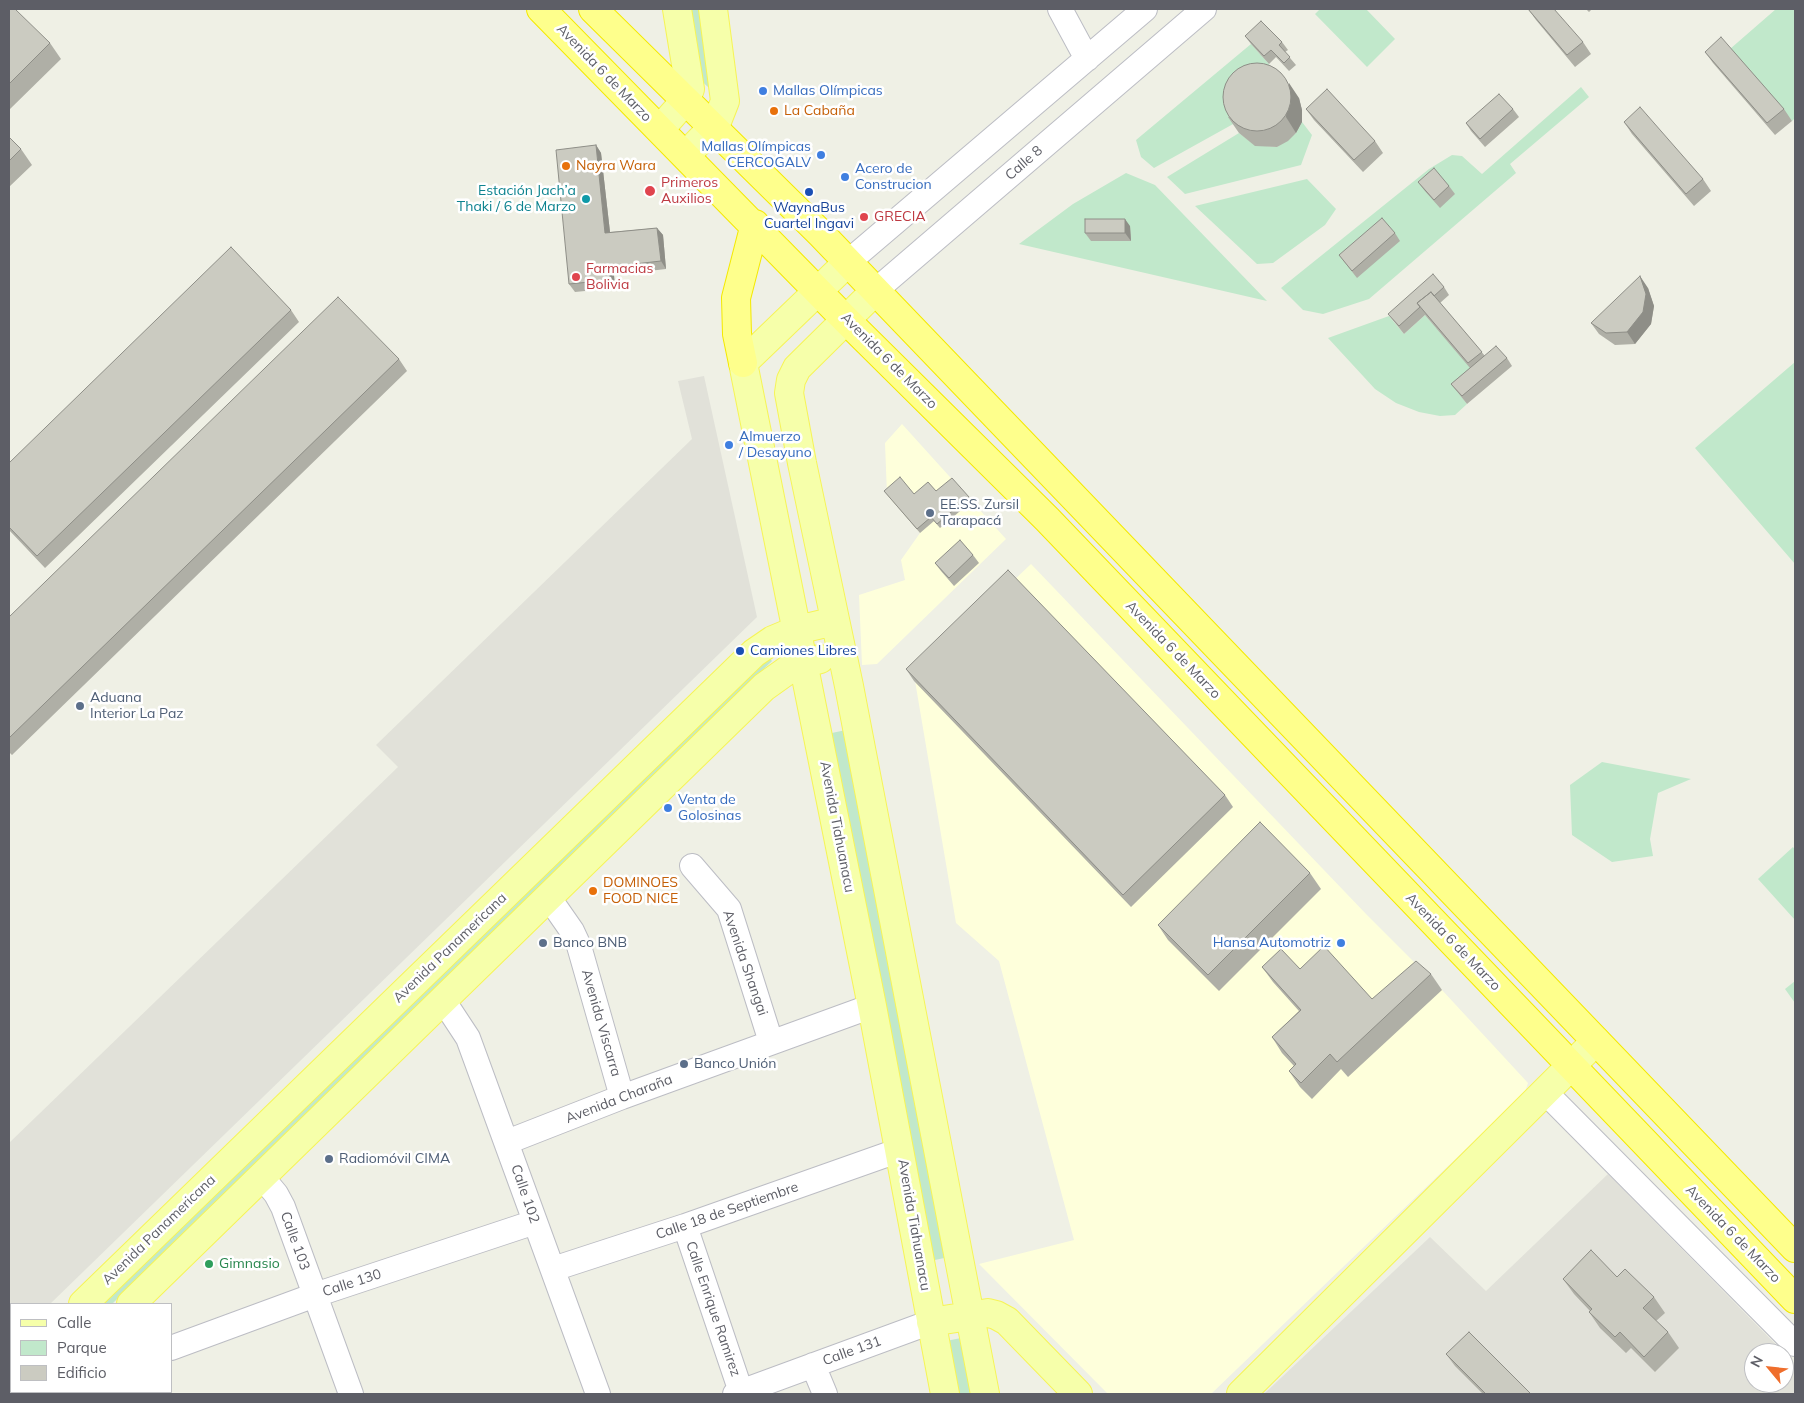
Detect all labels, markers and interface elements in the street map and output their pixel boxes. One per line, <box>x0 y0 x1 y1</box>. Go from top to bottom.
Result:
street label: Avenida 6 de Marzo <box>553 21 655 125</box>
place label: Mallas Olímpicas <box>773 83 883 99</box>
marker: Mallas Olímpicas <box>757 85 769 97</box>
place label: La Cabaña <box>784 103 855 119</box>
marker: La Cabaña <box>768 105 780 117</box>
place label: Mallas Olímpicas CERCOGALV <box>701 139 811 172</box>
street label: Calle 8 <box>1002 142 1046 184</box>
marker: Mallas Olímpicas CERCOGALV <box>815 149 827 161</box>
place label: Nayra Wara <box>576 158 656 174</box>
marker: Nayra Wara <box>560 160 572 172</box>
place label: Acero de Construcion <box>855 161 932 193</box>
marker: Acero de Construcion <box>839 171 851 183</box>
place label: Primeros Auxilios <box>661 175 718 208</box>
place label: Estación Jach’a Thaki / 6 de Marzo <box>457 183 576 216</box>
marker: Primeros Auxilios <box>643 184 657 198</box>
marker: WaynaBus Cuartel Ingavi <box>803 186 815 198</box>
marker: Estación Jach’a Thaki / 6 de Marzo <box>580 193 592 205</box>
place label: WaynaBus Cuartel Ingavi <box>764 200 854 232</box>
place label: GRECIA <box>874 209 926 225</box>
marker: GRECIA <box>858 211 870 223</box>
place label: Farmacias Bolivia <box>586 261 653 294</box>
marker: Farmacias Bolivia <box>570 271 582 283</box>
street label: Avenida 6 de Marzo <box>837 309 941 413</box>
place label: Almuerzo / Desayuno <box>739 429 812 462</box>
marker: Almuerzo / Desayuno <box>723 439 735 451</box>
place label: EE.SS. Zursil Tarapacá <box>940 497 1019 530</box>
marker: EE.SS. Zursil Tarapacá <box>924 507 936 519</box>
street label: Avenida 6 de Marzo <box>1122 598 1224 702</box>
place label: Camiones Libres <box>750 643 857 659</box>
marker: Camiones Libres <box>734 645 746 657</box>
place label: Aduana Interior La Paz <box>90 690 184 722</box>
marker: Aduana Interior La Paz <box>74 700 86 712</box>
street label: Avenida Tiahuanacu <box>816 760 858 894</box>
place label: Venta de Golosinas <box>678 792 741 824</box>
marker: Venta de Golosinas <box>662 802 674 814</box>
place label: DOMINOES FOOD NICE <box>603 875 678 908</box>
marker: DOMINOES FOOD NICE <box>587 885 599 897</box>
street label: Avenida Panamericana <box>390 890 510 1006</box>
street label: Avenida 6 de Marzo <box>1402 890 1504 994</box>
street label: Avenida Shangai <box>719 908 771 1018</box>
place label: Banco BNB <box>553 935 627 951</box>
place label: Hansa Automotriz <box>1213 935 1331 951</box>
marker: Banco BNB <box>537 937 549 949</box>
marker: Hansa Automotriz <box>1335 937 1347 949</box>
street label: Avenida Viscarra <box>578 967 624 1079</box>
place label: Banco Unión <box>694 1056 777 1072</box>
marker: Banco Unión <box>678 1058 690 1070</box>
street label: Avenida Charaña <box>563 1071 675 1127</box>
place label: Radiomóvil CIMA <box>339 1151 450 1167</box>
marker: Radiomóvil CIMA <box>323 1153 335 1165</box>
street label: Avenida Tiahuanacu <box>894 1158 934 1292</box>
street label: Calle 102 <box>507 1162 543 1226</box>
street label: Avenida Panamericana <box>99 1172 219 1288</box>
street label: Calle 18 de Septiembre <box>654 1179 800 1243</box>
street label: Avenida 6 de Marzo <box>1682 1182 1784 1286</box>
street label: Calle 103 <box>277 1210 313 1272</box>
street label: Calle Enrique Ramirez <box>682 1239 744 1379</box>
place label: Gimnasio <box>219 1256 280 1272</box>
marker: Gimnasio <box>203 1258 215 1270</box>
street label: Calle 130 <box>320 1266 384 1300</box>
legend <box>10 1303 172 1393</box>
text: Calle <box>57 1313 91 1332</box>
street label: Calle 131 <box>821 1333 883 1369</box>
text: Parque <box>57 1338 107 1357</box>
north arrow <box>1744 1343 1794 1393</box>
text: N <box>1746 1353 1767 1370</box>
text: Edificio <box>57 1363 107 1382</box>

